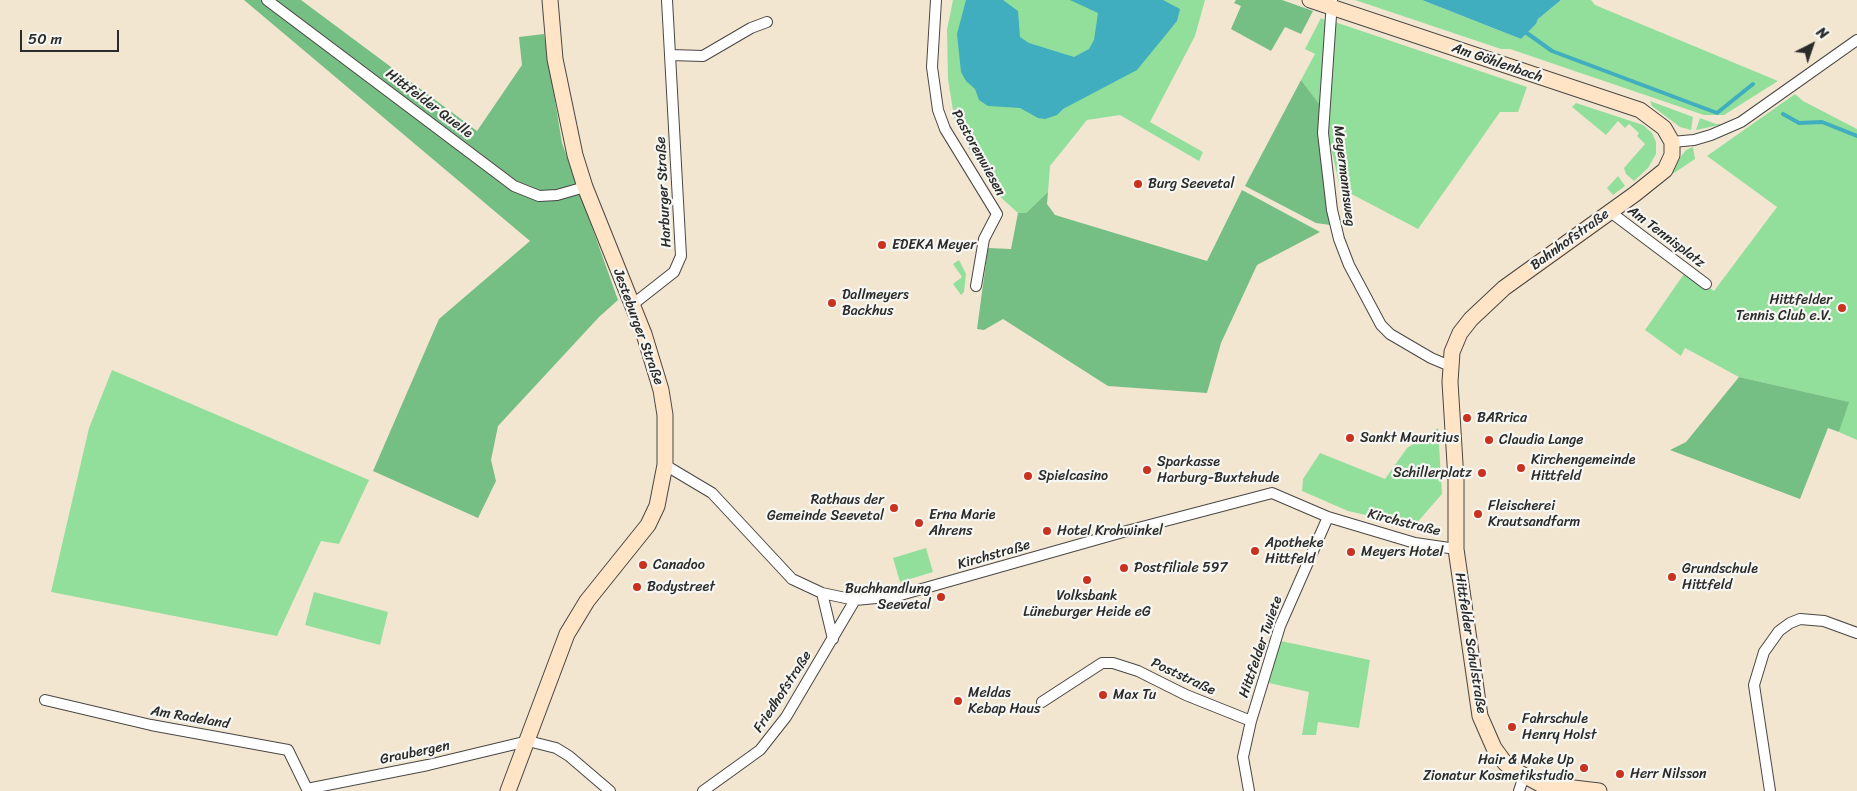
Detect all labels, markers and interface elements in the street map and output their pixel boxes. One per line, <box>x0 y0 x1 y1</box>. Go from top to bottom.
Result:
scale bar <box>22 20 121 52</box>
north arrow <box>1787 20 1837 70</box>
text: N <box>1810 21 1834 46</box>
text: 50 m <box>28 26 62 52</box>
street label: Am Göhlenbach <box>1450 40 1544 86</box>
street label: Hittfelder Quelle <box>382 66 476 142</box>
street label: Pastorenwiesen <box>947 107 1009 199</box>
street label: Meyermannsweg <box>1329 125 1359 227</box>
street label: Harburger Straße <box>653 136 675 248</box>
place label: Burg Seevetal <box>1148 176 1234 192</box>
marker: Burg Seevetal <box>1132 178 1144 190</box>
street label: Am Tennisplatz <box>1624 202 1708 272</box>
street label: Bahnhofstraße <box>1527 206 1613 274</box>
place label: EDEKA Meyer <box>892 237 976 253</box>
marker: EDEKA Meyer <box>876 239 888 251</box>
street label: Jesteburger Straße <box>609 267 667 387</box>
place label: Dallmeyers Backhus <box>842 287 909 320</box>
place label: Hittfelder Tennis Club e.V. <box>1736 292 1832 324</box>
marker: Dallmeyers Backhus <box>826 297 838 309</box>
marker: Hittfelder Tennis Club e.V. <box>1836 302 1848 314</box>
place label: BARrica <box>1477 410 1527 426</box>
marker: BARrica <box>1461 412 1473 424</box>
place label: Sankt Mauritius <box>1360 430 1459 446</box>
marker: Sankt Mauritius <box>1344 432 1356 444</box>
place label: Claudia Lange <box>1499 432 1583 448</box>
marker: Claudia Lange <box>1483 434 1495 446</box>
place label: Kirchengemeinde Hittfeld <box>1531 452 1635 484</box>
place label: Sparkasse Harburg-Buxtehude <box>1157 454 1279 487</box>
marker: Kirchengemeinde Hittfeld <box>1515 462 1527 474</box>
marker: Sparkasse Harburg-Buxtehude <box>1141 464 1153 476</box>
place label: Schillerplatz <box>1393 465 1472 481</box>
marker: Schillerplatz <box>1476 467 1488 479</box>
place label: Spielcasino <box>1038 468 1108 484</box>
marker: Spielcasino <box>1022 470 1034 482</box>
place label: Rathaus der Gemeinde Seevetal <box>767 492 884 524</box>
place label: Fleischerei Krautsandfarm <box>1488 498 1580 530</box>
marker: Rathaus der Gemeinde Seevetal <box>888 502 900 514</box>
street label: Kirchstraße <box>1366 506 1442 540</box>
place label: Erna Marie Ahrens <box>929 507 996 540</box>
marker: Fleischerei Krautsandfarm <box>1472 508 1484 520</box>
marker: Erna Marie Ahrens <box>913 517 925 529</box>
place label: Hotel Krohwinkel <box>1057 523 1163 539</box>
marker: Hotel Krohwinkel <box>1041 525 1053 537</box>
place label: Apotheke Hittfeld <box>1265 535 1324 568</box>
street label: Kirchstraße <box>956 537 1032 573</box>
place label: Meyers Hotel <box>1361 544 1444 560</box>
marker: Apotheke Hittfeld <box>1249 545 1261 557</box>
marker: Meyers Hotel <box>1345 546 1357 558</box>
place label: Canadoo <box>653 557 705 573</box>
marker: Canadoo <box>637 559 649 571</box>
place label: Postfiliale 597 <box>1134 560 1227 576</box>
place label: Grundschule Hittfeld <box>1682 561 1758 594</box>
marker: Postfiliale 597 <box>1118 562 1130 574</box>
street label: Hittfelder Schulstraße <box>1451 571 1489 715</box>
marker: Grundschule Hittfeld <box>1666 571 1678 583</box>
marker: Volksbank Lüneburger Heide eG <box>1081 574 1093 586</box>
place label: Bodystreet <box>647 579 715 595</box>
marker: Bodystreet <box>631 581 643 593</box>
place label: Buchhandlung Seevetal <box>845 581 931 614</box>
place label: Volksbank Lüneburger Heide eG <box>1023 588 1151 620</box>
marker: Buchhandlung Seevetal <box>935 591 947 603</box>
street label: Hittfelder Twiete <box>1236 594 1286 700</box>
street label: Friedhofstraße <box>750 648 816 736</box>
street label: Poststraße <box>1148 655 1218 699</box>
place label: Meldas Kebap Haus <box>968 685 1040 718</box>
place label: Max Tu <box>1113 687 1156 703</box>
marker: Max Tu <box>1097 689 1109 701</box>
marker: Meldas Kebap Haus <box>952 695 964 707</box>
street label: Am Radeland <box>149 703 231 733</box>
place label: Fahrschule Henry Holst <box>1522 711 1596 744</box>
marker: Fahrschule Henry Holst <box>1506 721 1518 733</box>
street label: Graubergen <box>379 737 451 769</box>
place label: Hair & Make Up Zionatur Kosmetikstudio <box>1423 752 1574 784</box>
marker: Hair & Make Up Zionatur Kosmetikstudio <box>1578 762 1590 774</box>
place label: Herr Nilsson <box>1630 766 1707 782</box>
marker: Herr Nilsson <box>1614 768 1626 780</box>

